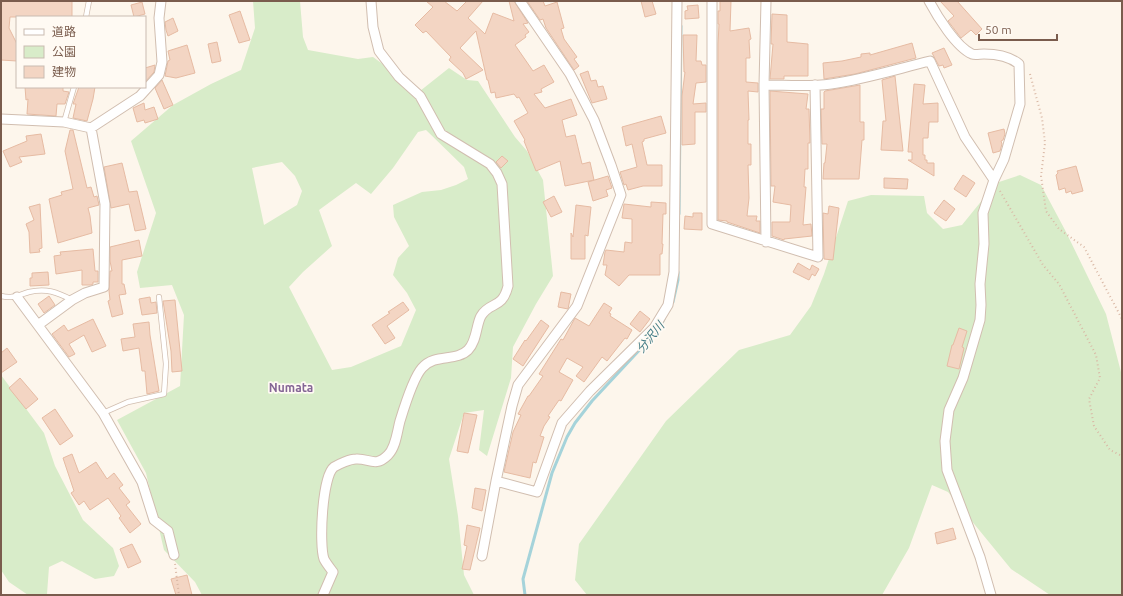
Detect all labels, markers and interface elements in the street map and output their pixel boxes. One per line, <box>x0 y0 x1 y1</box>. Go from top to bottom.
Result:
legend <box>16 16 146 88</box>
scale bar <box>979 16 1057 42</box>
text: 50 m <box>985 23 1012 36</box>
text: 道路 <box>52 25 76 38</box>
text: 公園 <box>52 45 76 58</box>
text: 建物 <box>52 65 76 78</box>
water label: 分沢川 <box>634 317 668 355</box>
district label: Numata <box>269 381 313 394</box>

